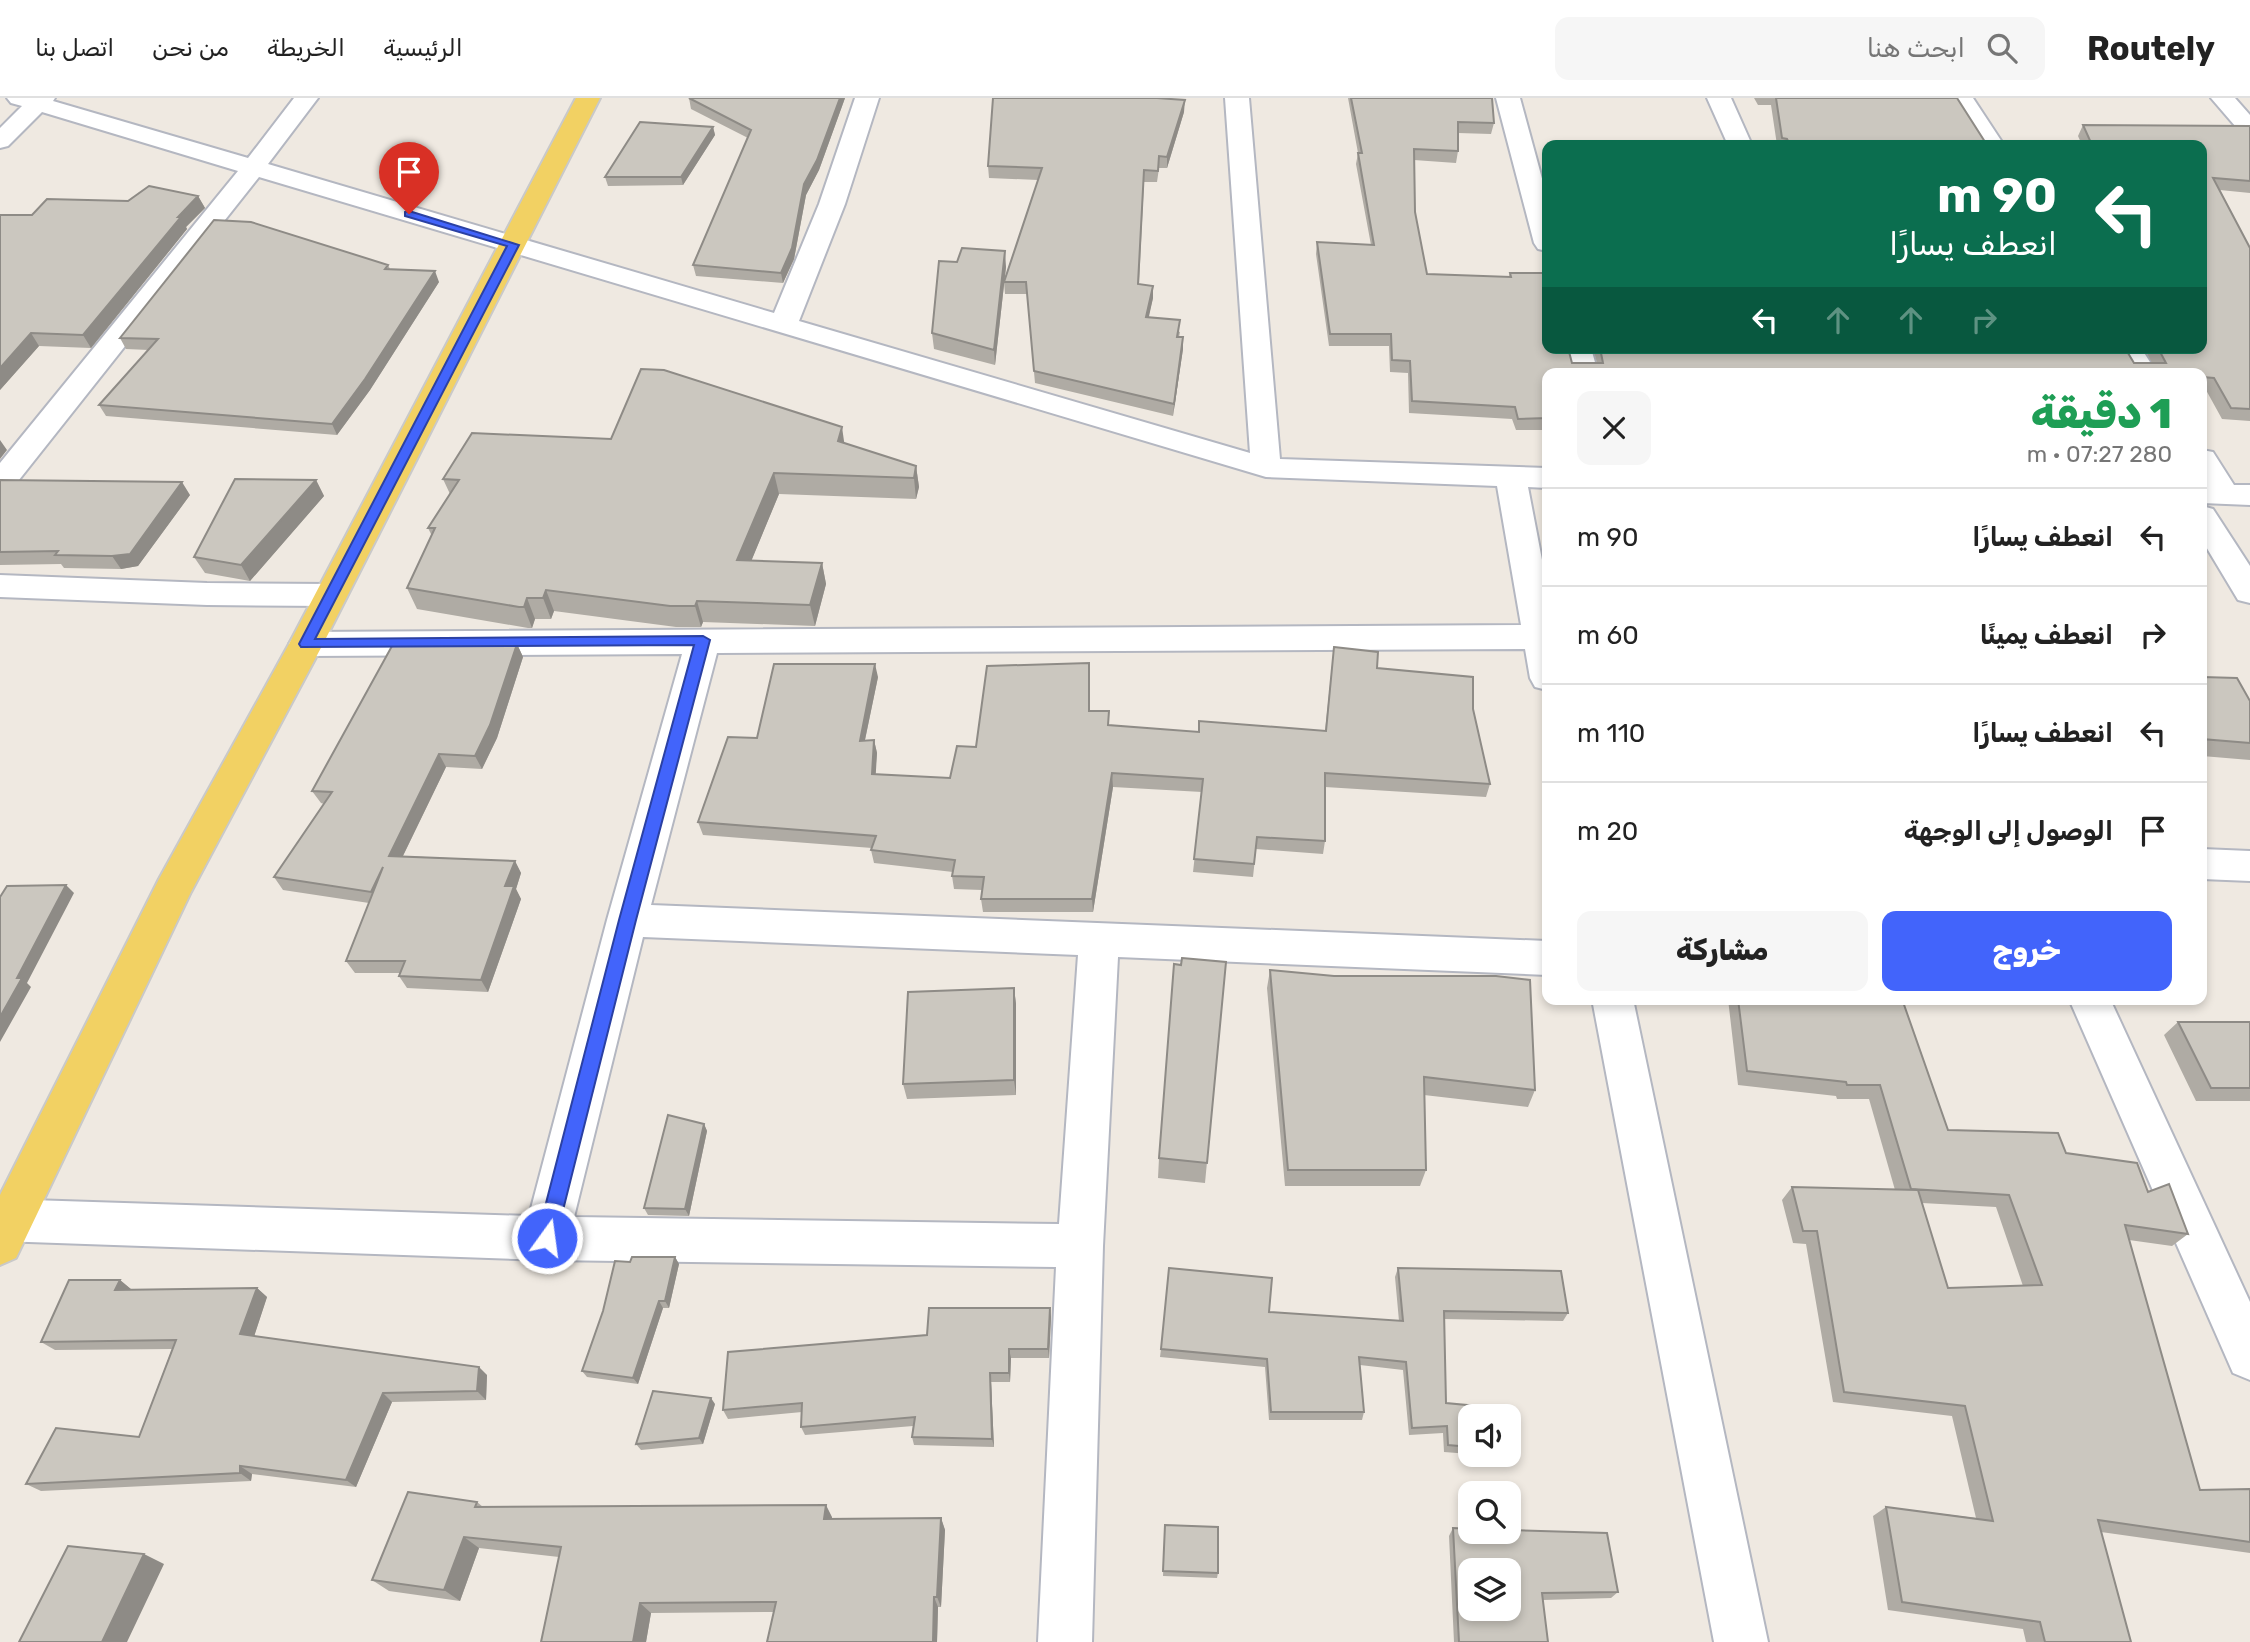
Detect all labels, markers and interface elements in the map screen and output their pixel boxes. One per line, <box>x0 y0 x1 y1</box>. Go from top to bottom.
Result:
search box <box>1555 17 2045 80</box>
icon: search <box>1983 29 2021 67</box>
text: Routely <box>2087 29 2215 68</box>
text: ابحث هنا <box>1867 33 1965 64</box>
text: اتصل بنا <box>35 34 114 62</box>
text: من نحن <box>152 34 229 62</box>
text: الخريطة <box>267 34 345 62</box>
text: الرئيسية <box>383 34 463 62</box>
pin <box>379 142 439 214</box>
icon: arrive <box>390 153 428 191</box>
text: 90 m <box>1937 166 2057 224</box>
icon: left <box>2081 168 2172 259</box>
text: انعطف يسارًا <box>1889 225 2057 263</box>
icon: left <box>1746 301 1784 339</box>
icon: ahead <box>1819 301 1857 339</box>
icon: ahead <box>1892 301 1930 339</box>
icon: right <box>1965 301 2003 339</box>
text: 1 دقيقة <box>2031 389 2172 439</box>
button: close <box>1577 391 1651 465</box>
text: 280 m · 07:27 <box>2027 440 2172 468</box>
icon: left <box>2134 518 2172 556</box>
text: 90 m <box>1577 522 1638 553</box>
text: انعطف يسارًا <box>1972 522 2113 553</box>
icon: right <box>2134 616 2172 654</box>
text: 60 m <box>1577 620 1639 651</box>
text: انعطف يمينًا <box>1980 620 2113 651</box>
icon: left <box>2134 714 2172 752</box>
text: 110 m <box>1577 718 1645 749</box>
text: انعطف يسارًا <box>1972 718 2113 749</box>
icon: arrive <box>2134 812 2172 850</box>
text: 20 m <box>1577 816 1638 847</box>
text: الوصول إلى الوجهة <box>1904 816 2113 847</box>
button: مشاركة <box>1577 911 1868 991</box>
button: خروج <box>1882 911 2172 991</box>
position arrow <box>510 1201 584 1275</box>
map controls <box>1458 1404 1521 1621</box>
button: sound <box>1458 1404 1521 1467</box>
button: search <box>1458 1481 1521 1544</box>
button: layers <box>1458 1558 1521 1621</box>

